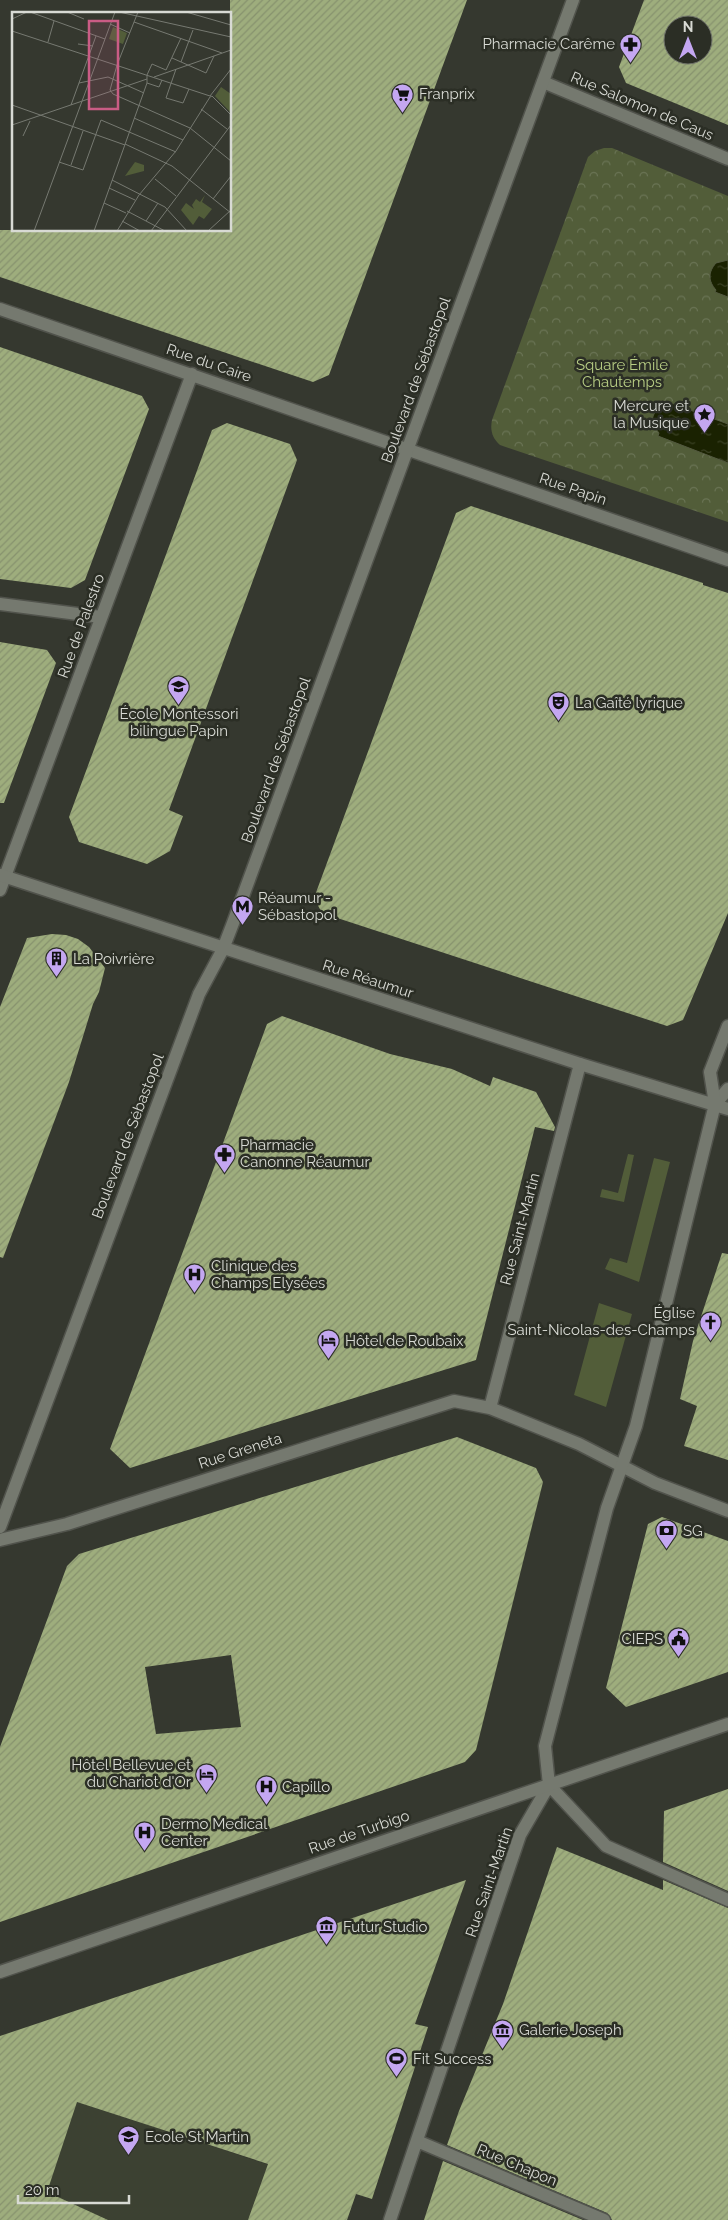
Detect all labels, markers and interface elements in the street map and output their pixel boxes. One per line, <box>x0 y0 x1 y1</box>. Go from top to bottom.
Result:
inset map <box>12 12 231 231</box>
north arrow <box>663 15 713 65</box>
text: N <box>683 19 693 35</box>
pharmacy icon: Pharmacie Carême <box>619 32 643 63</box>
place label: Pharmacie Carême <box>483 35 615 53</box>
street label: Rue Salomon de Caus <box>568 68 716 144</box>
supermarket icon: Franprix <box>391 82 415 113</box>
place label: Franprix <box>419 85 475 103</box>
street label: Boulevard de Sébastopol <box>378 294 455 465</box>
street label: Rue du Caire <box>164 340 254 386</box>
park label: Square Émile Chautemps <box>576 356 668 391</box>
place label: Mercure et la Musique <box>613 397 689 432</box>
place icon: Mercure et la Musique <box>693 403 717 434</box>
street label: Rue Papin <box>537 469 609 509</box>
street label: Rue de Palestro <box>54 571 108 681</box>
school or university icon: École Montessori bilingue Papin <box>167 674 191 705</box>
street label: Boulevard de Sébastopol <box>238 674 315 845</box>
theatre icon: La Gaîté lyrique <box>547 691 571 722</box>
place label: La Gaîté lyrique <box>575 694 683 712</box>
place label: École Montessori bilingue Papin <box>120 705 238 740</box>
place label: Réaumur - Sébastopol <box>258 889 338 924</box>
metro station icon: Réaumur - Sébastopol <box>230 895 254 926</box>
building icon: La Poivrière <box>45 947 69 978</box>
place label: La Poivrière <box>73 950 154 968</box>
street label: Rue Réaumur <box>320 956 416 1002</box>
street label: Boulevard de Sébastopol <box>88 1050 168 1221</box>
place label: Pharmacie Canonne Réaumur <box>240 1136 370 1171</box>
pharmacy icon: Pharmacie Canonne Réaumur <box>212 1142 236 1173</box>
street label: Rue Saint-Martin <box>496 1171 544 1287</box>
place label: Clinique des Champs Elysées <box>211 1257 325 1292</box>
hospital icon: Clinique des Champs Elysées <box>183 1263 207 1294</box>
place label: Église Saint-Nicolas-des-Champs <box>507 1304 695 1339</box>
church icon: Église Saint-Nicolas-des-Champs <box>699 1310 723 1341</box>
hotel icon: Hôtel de Roubaix <box>317 1329 341 1360</box>
place label: Hôtel de Roubaix <box>345 1332 464 1350</box>
street label: Rue Greneta <box>196 1429 284 1473</box>
bank icon: SG <box>655 1519 679 1550</box>
place label: SG <box>683 1522 703 1540</box>
public building icon: CIEPS <box>667 1627 691 1658</box>
place label: CIEPS <box>621 1630 663 1648</box>
place label: Hôtel Bellevue et du Chariot d'Or <box>71 1756 192 1791</box>
hotel icon: Hôtel Bellevue et du Chariot d'Or <box>195 1762 219 1793</box>
hospital icon: Capillo <box>254 1775 278 1806</box>
place label: Capillo <box>282 1778 330 1796</box>
street label: Rue de Turbigo <box>306 1806 412 1858</box>
place label: Dermo Medical Center <box>161 1815 268 1850</box>
hospital icon: Dermo Medical Center <box>133 1821 157 1852</box>
street label: Rue Saint-Martin <box>462 1825 516 1939</box>
museum icon: Futur Studio <box>315 1915 339 1946</box>
place label: Futur Studio <box>343 1918 427 1936</box>
museum icon: Galerie Joseph <box>491 2018 515 2049</box>
place label: Galerie Joseph <box>519 2021 622 2039</box>
sports icon: Fit Success <box>385 2047 409 2078</box>
place label: Fit Success <box>413 2050 492 2068</box>
school or university icon: Ecole St Martin <box>117 2125 141 2156</box>
place label: Ecole St Martin <box>145 2128 249 2146</box>
street label: Rue Chapon <box>474 2140 560 2190</box>
scale bar <box>18 2172 129 2204</box>
text: 20 m <box>25 2181 60 2199</box>

